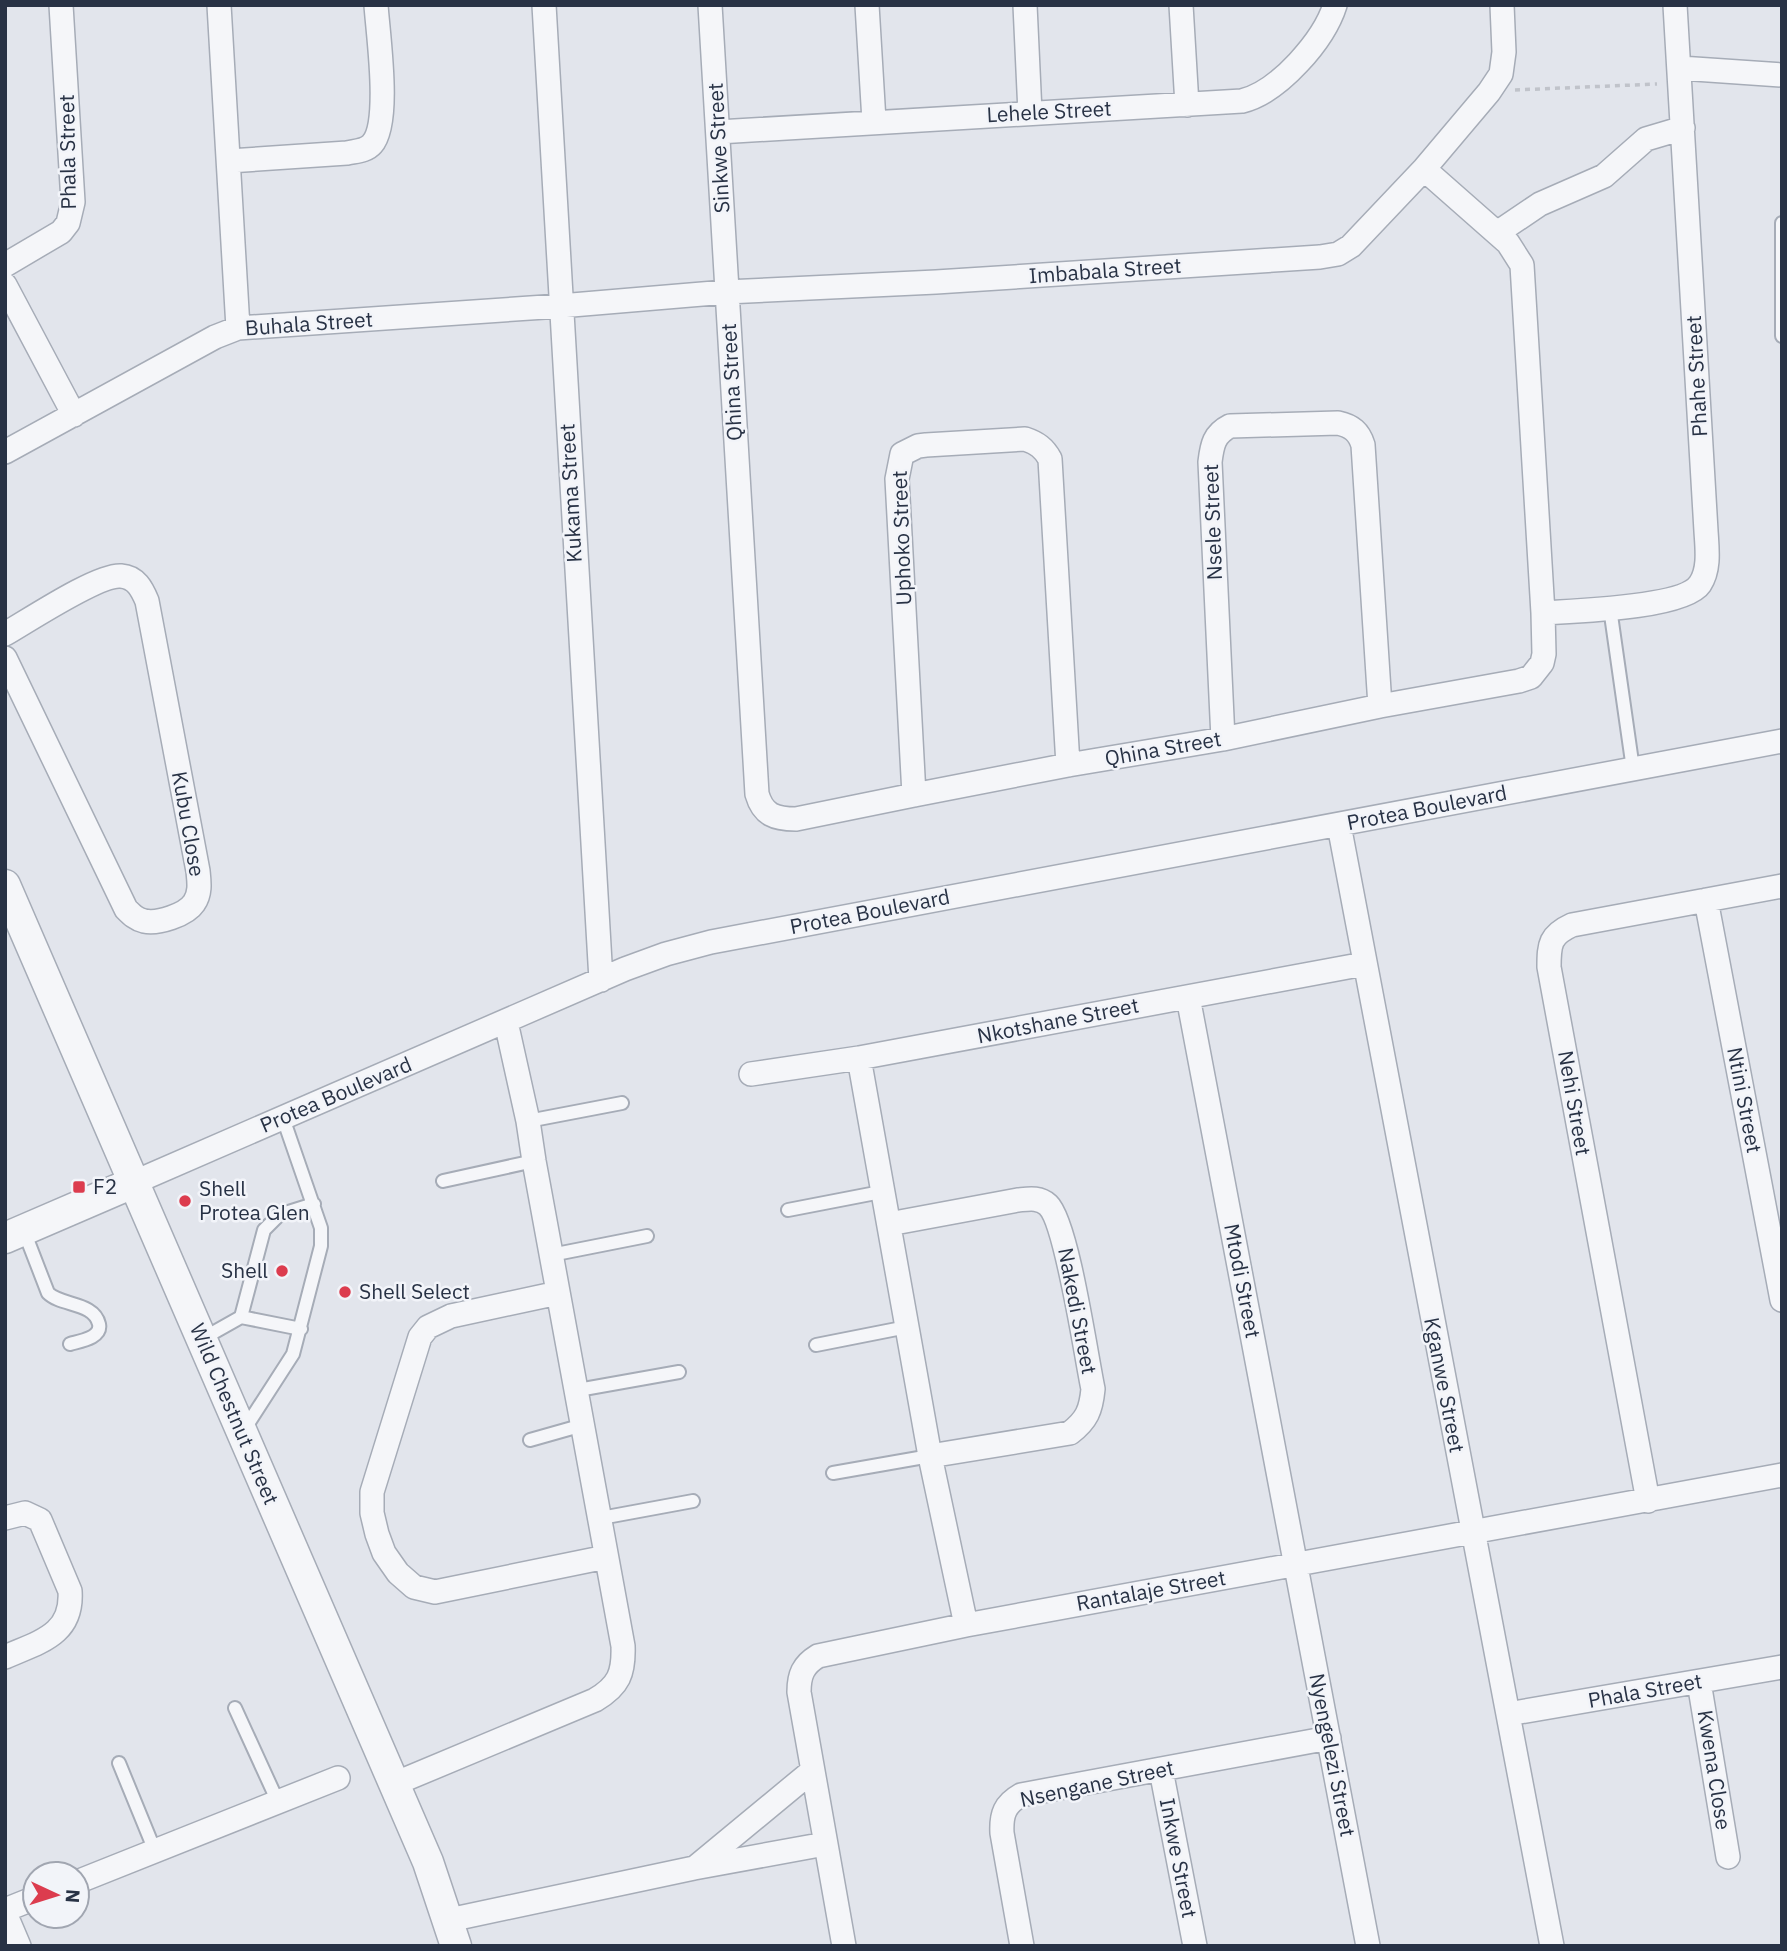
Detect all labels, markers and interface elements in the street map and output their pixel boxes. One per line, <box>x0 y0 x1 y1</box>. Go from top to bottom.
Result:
street label: Sinkwe Street <box>701 82 735 214</box>
street label: Phala Street <box>52 94 82 210</box>
street label: Lehele Street <box>986 94 1112 128</box>
street label: Imbabala Street <box>1028 251 1182 289</box>
street label: Buhala Street <box>244 305 374 341</box>
street label: Phahe Street <box>1679 314 1713 438</box>
street label: Qhina Street <box>714 323 748 442</box>
street label: Kukama Street <box>552 423 588 563</box>
street label: Nsele Street <box>1196 463 1228 581</box>
street label: Uphoko Street <box>885 470 917 606</box>
street label: Qhina Street <box>1102 724 1223 772</box>
street label: Kubu Close <box>166 769 212 879</box>
street label: Protea Boulevard <box>1344 778 1509 836</box>
street label: Protea Boulevard <box>787 882 952 940</box>
street label: Nkotshane Street <box>975 991 1141 1049</box>
street label: Ntini Street <box>1721 1045 1769 1155</box>
street label: Nehi Street <box>1552 1048 1598 1158</box>
street label: Protea Boulevard <box>255 1049 416 1139</box>
place label: F2 <box>93 1172 117 1200</box>
place label: Shell Protea Glen <box>199 1174 310 1226</box>
marker: F2 <box>71 1179 87 1195</box>
marker: Shell Protea Glen <box>177 1193 193 1209</box>
street label: Mtodi Street <box>1218 1221 1268 1340</box>
street label: Nakedi Street <box>1052 1245 1104 1376</box>
place label: Shell <box>221 1256 268 1284</box>
marker: Shell <box>274 1263 290 1279</box>
place label: Shell Select <box>359 1277 470 1305</box>
marker: Shell Select <box>337 1284 353 1300</box>
street label: Kganwe Street <box>1418 1315 1472 1455</box>
street label: Wild Chestnut Street <box>184 1319 286 1509</box>
street label: Rantalaje Street <box>1074 1563 1228 1617</box>
street label: Phala Street <box>1586 1666 1704 1714</box>
street label: Nyengelezi Street <box>1303 1671 1363 1839</box>
street label: Kwena Close <box>1692 1708 1738 1832</box>
street label: Nsengane Street <box>1017 1753 1176 1813</box>
street label: Inkwe Street <box>1154 1795 1204 1920</box>
north arrow <box>21 1860 91 1930</box>
text: N <box>61 1888 85 1904</box>

